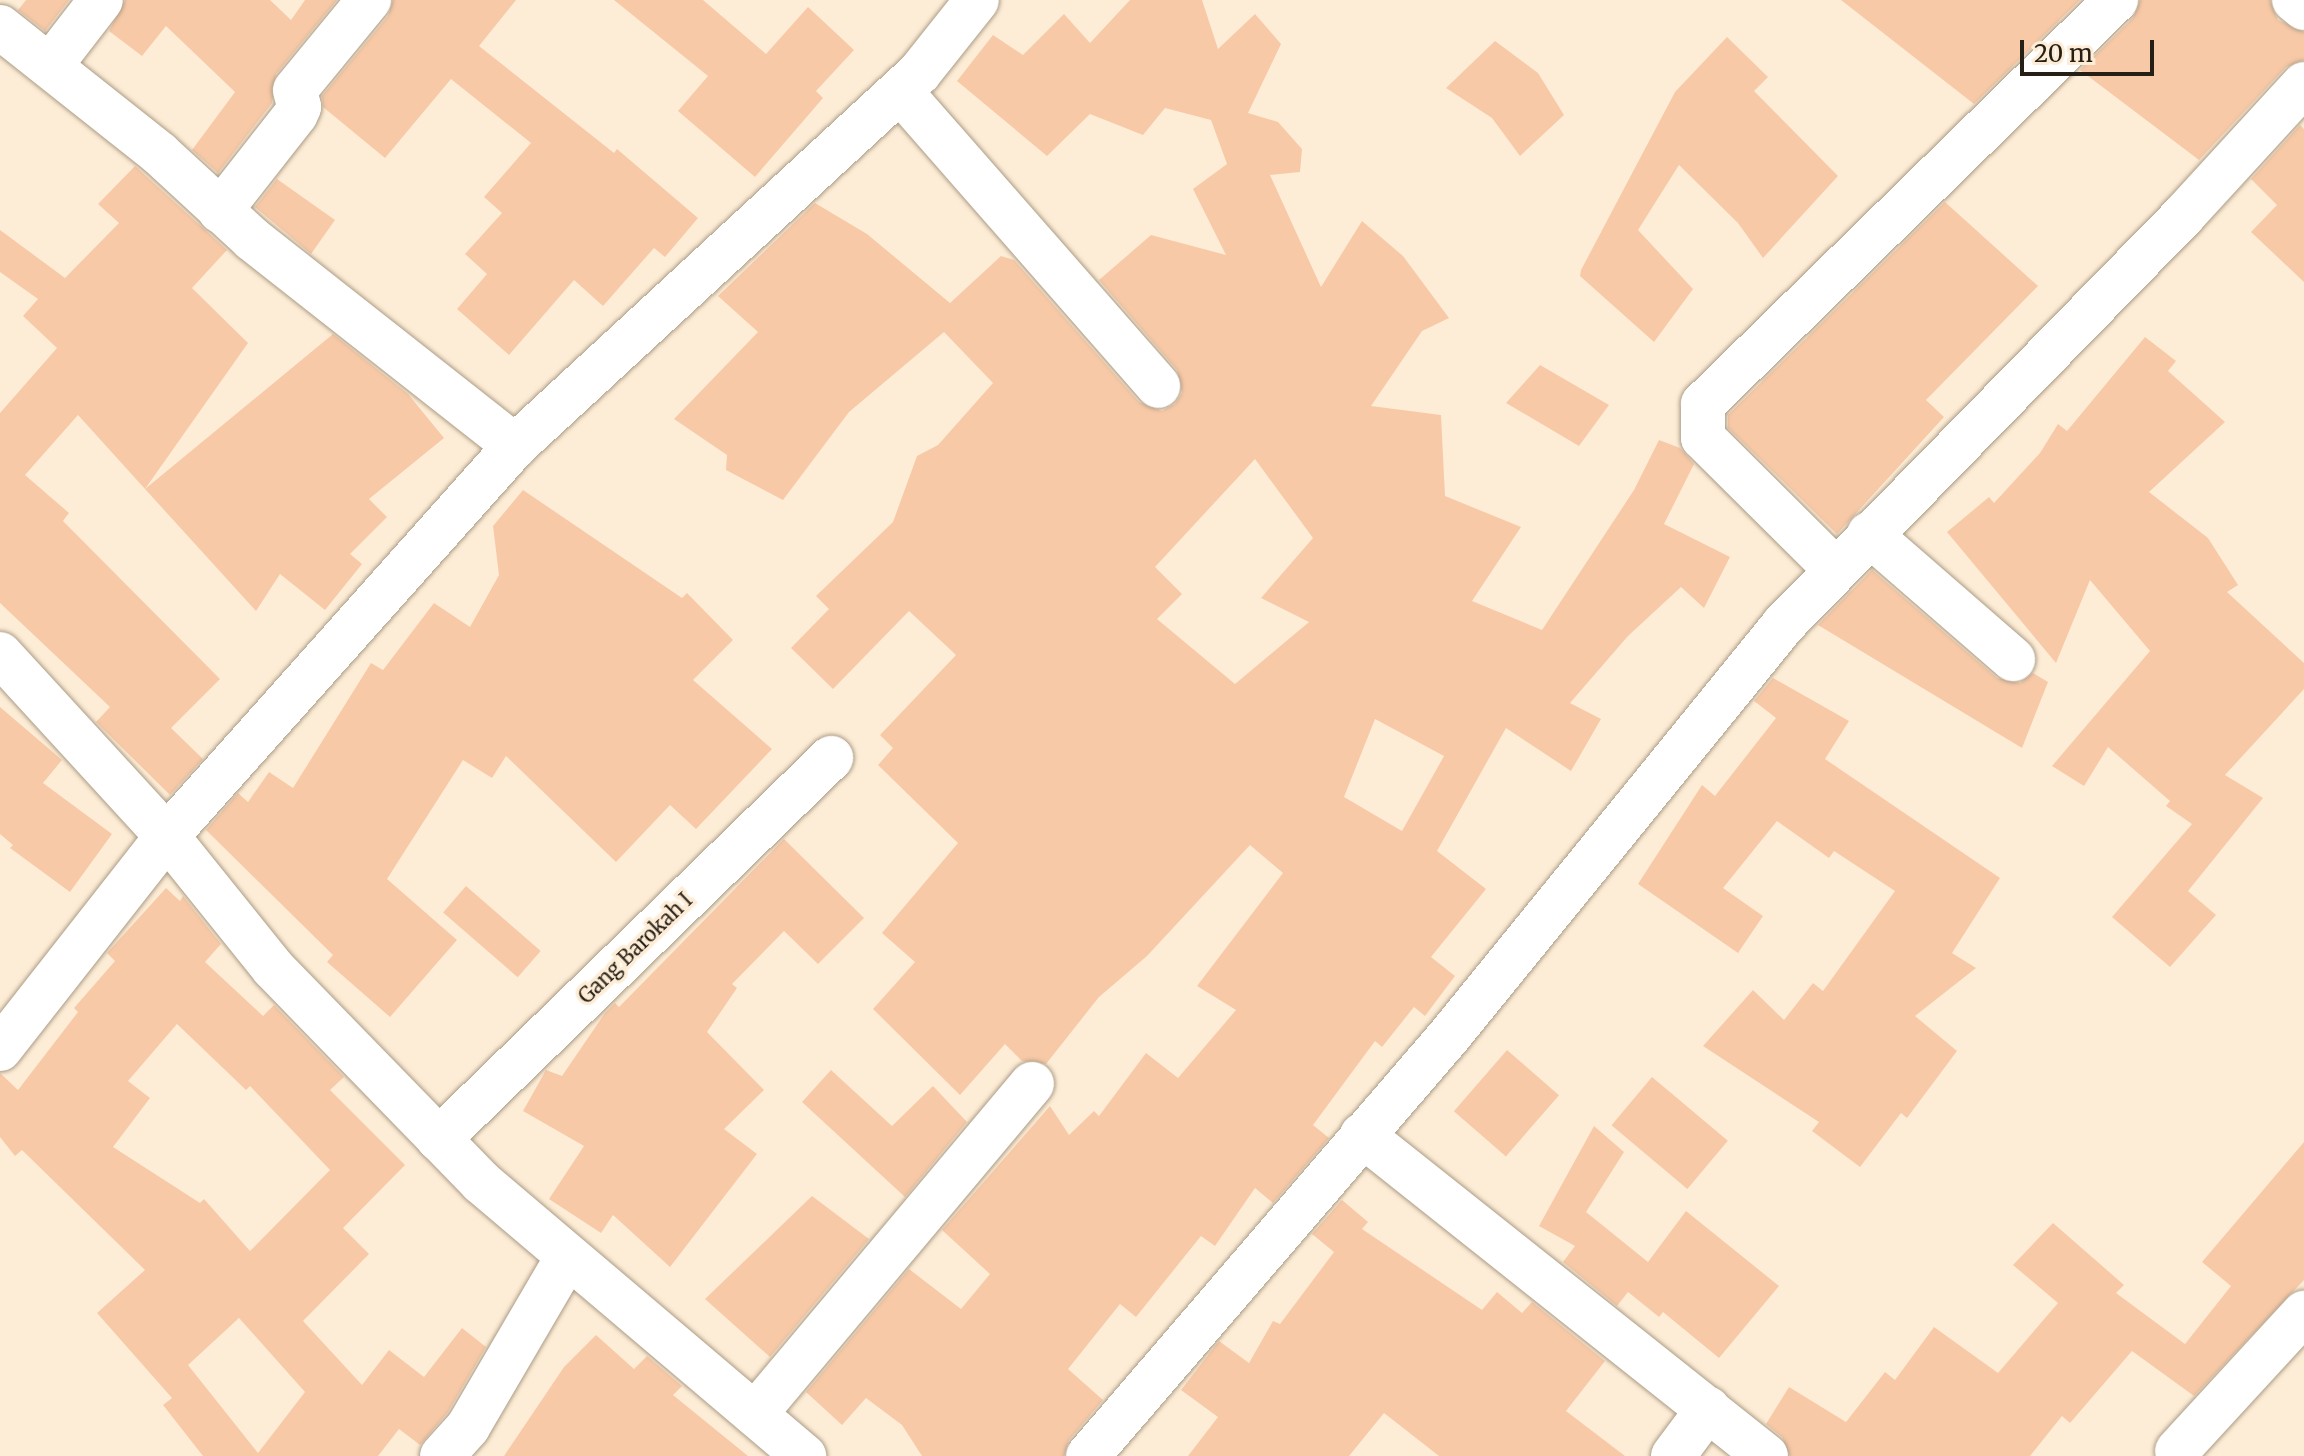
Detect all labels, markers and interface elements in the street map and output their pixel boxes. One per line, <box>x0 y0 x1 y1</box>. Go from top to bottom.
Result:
scale bar <box>2024 24 2158 74</box>
text: 20 m <box>2034 38 2093 69</box>
street label: Gang Barokah I <box>573 888 697 1008</box>

